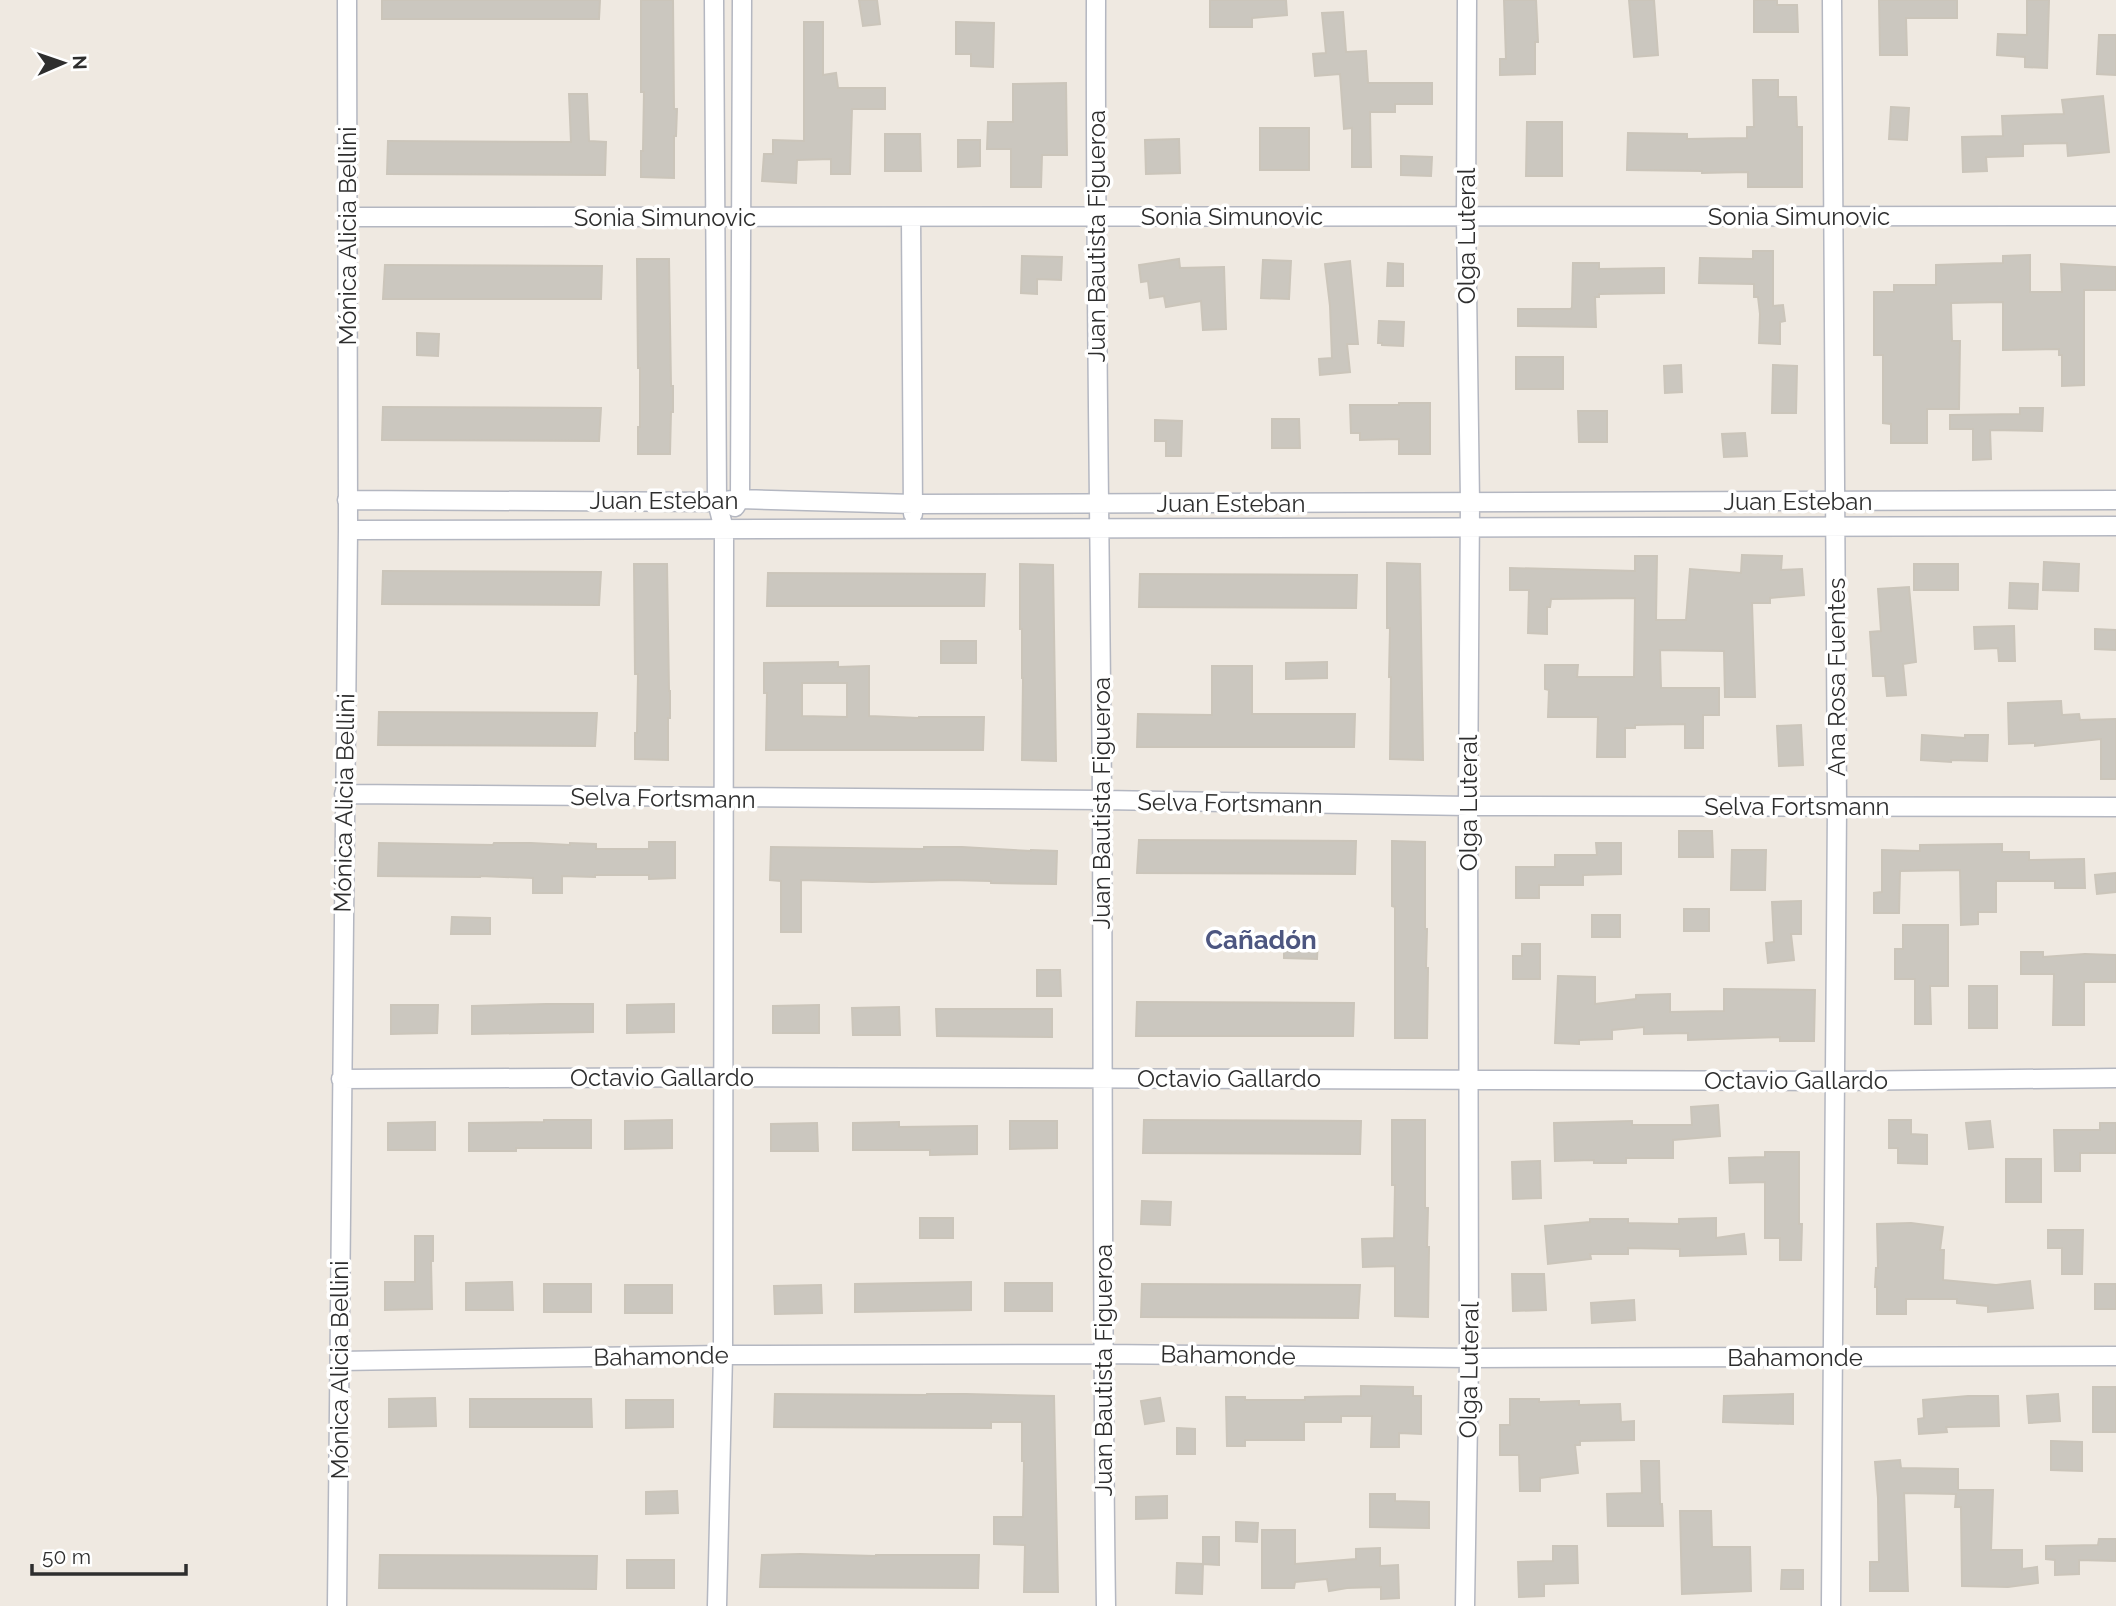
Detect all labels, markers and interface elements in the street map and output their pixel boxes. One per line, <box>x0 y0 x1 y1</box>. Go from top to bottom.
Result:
north arrow <box>28 28 98 98</box>
text: N <box>69 55 91 70</box>
street label: Juan Bautista Figueroa <box>1082 110 1111 362</box>
street label: Mónica Alicia Bellini <box>333 126 362 346</box>
street label: Olga Luteral <box>1452 167 1481 304</box>
street label: Sonia Simunovic <box>1141 202 1323 231</box>
street label: Sonia Simunovic <box>1708 202 1890 231</box>
street label: Sonia Simunovic <box>574 203 756 232</box>
street label: Juan Esteban <box>590 486 738 515</box>
street label: Juan Esteban <box>1724 487 1872 516</box>
street label: Juan Esteban <box>1157 489 1305 518</box>
street label: Ana Rosa Fuentes <box>1822 578 1851 776</box>
street label: Juan Bautista Figueroa <box>1087 677 1116 929</box>
street label: Mónica Alicia Bellini <box>328 693 360 913</box>
street label: Olga Luteral <box>1454 734 1483 871</box>
street label: Selva Fortsmann <box>570 782 756 814</box>
street label: Selva Fortsmann <box>1137 787 1323 819</box>
street label: Selva Fortsmann <box>1704 792 1890 821</box>
district label: Cañadón <box>1205 925 1317 955</box>
street label: Octavio Gallardo <box>570 1063 754 1092</box>
street label: Octavio Gallardo <box>1137 1064 1321 1093</box>
street label: Octavio Gallardo <box>1704 1066 1888 1095</box>
street label: Juan Bautista Figueroa <box>1089 1244 1118 1496</box>
street label: Mónica Alicia Bellini <box>325 1260 354 1480</box>
street label: Olga Luteral <box>1453 1301 1485 1439</box>
street label: Bahamonde <box>1160 1339 1296 1371</box>
street label: Bahamonde <box>593 1340 729 1372</box>
street label: Bahamonde <box>1727 1343 1863 1372</box>
scale bar <box>32 1532 186 1576</box>
text: 50 m <box>42 1544 91 1569</box>

